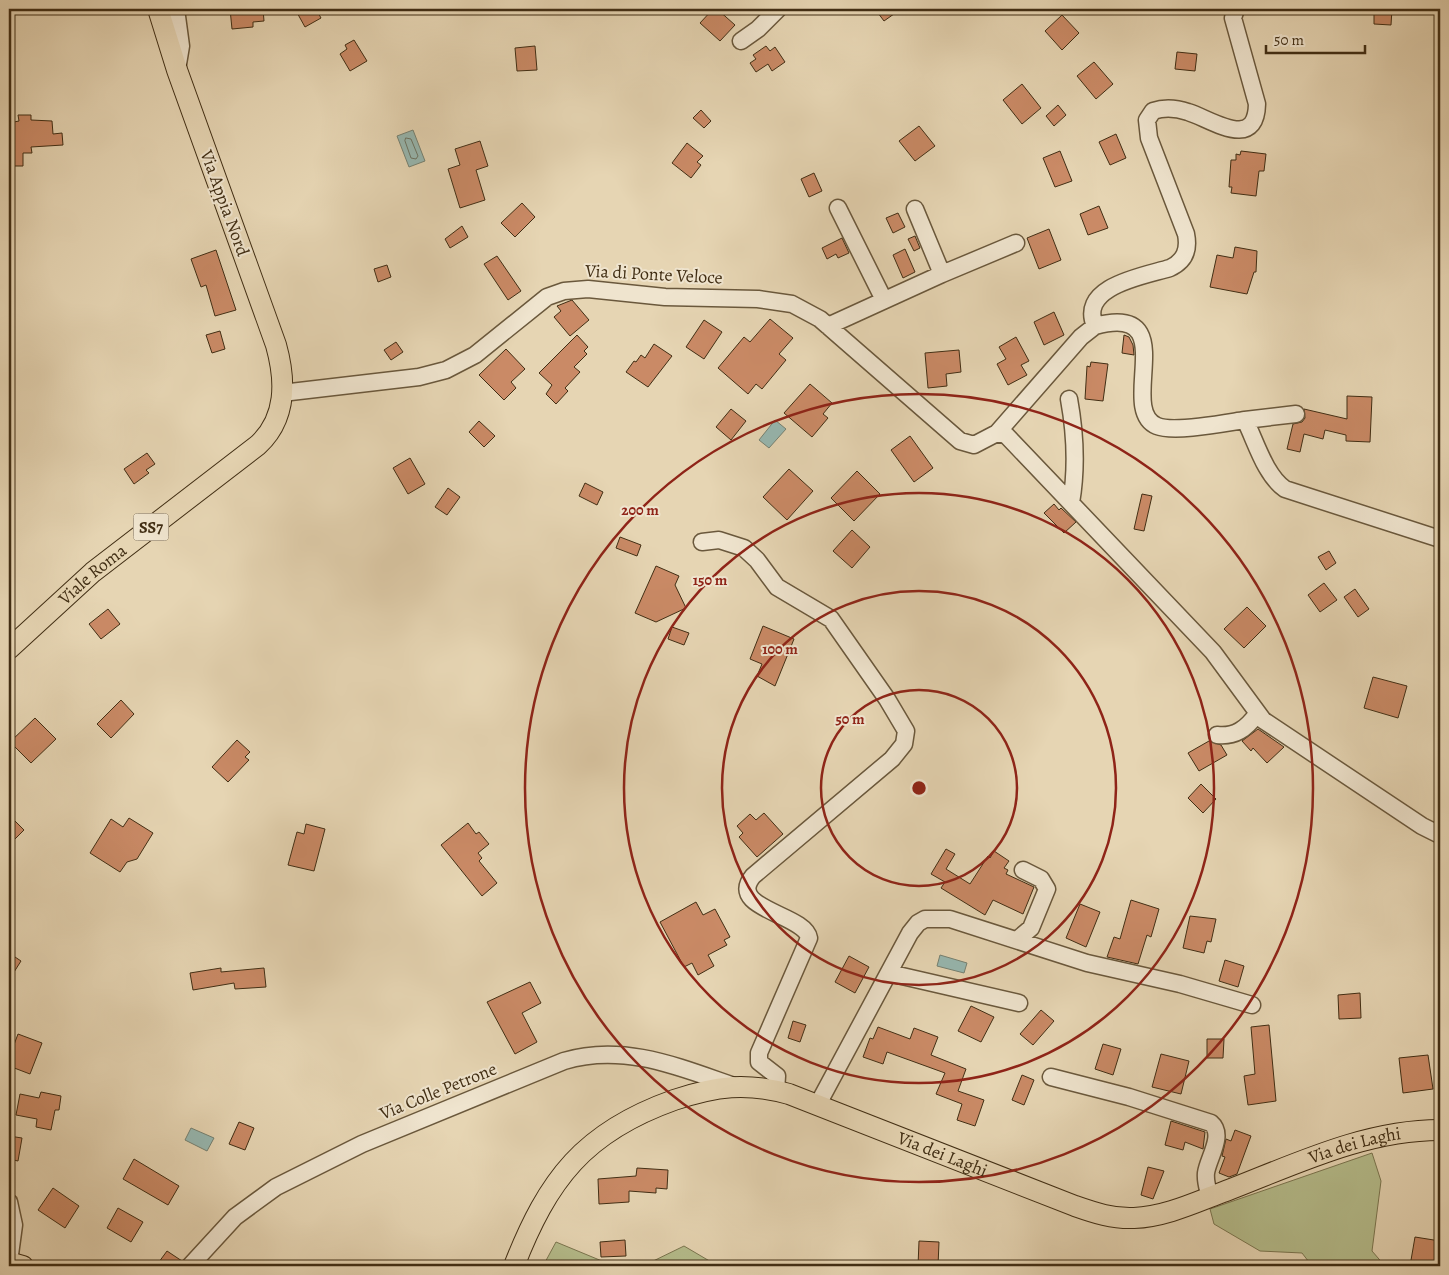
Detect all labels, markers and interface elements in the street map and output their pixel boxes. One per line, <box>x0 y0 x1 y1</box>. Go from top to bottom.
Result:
scale bar <box>1266 22 1365 54</box>
text: 50 m <box>1274 30 1304 50</box>
street label: Via Appia Nord <box>194 146 255 260</box>
street label: Via di Ponte Veloce <box>584 258 723 290</box>
text: 200 m <box>621 500 659 520</box>
road number: SS7 <box>134 514 168 540</box>
street label: Viale Roma <box>52 538 132 611</box>
text: 150 m <box>693 570 728 590</box>
text: 100 m <box>762 639 798 659</box>
text: 50 m <box>835 709 865 729</box>
centre of rings <box>910 779 928 797</box>
street label: Via Colle Petrone <box>375 1057 500 1126</box>
street label: Via dei Laghi <box>1304 1121 1402 1170</box>
street label: Via dei Laghi <box>893 1125 991 1183</box>

